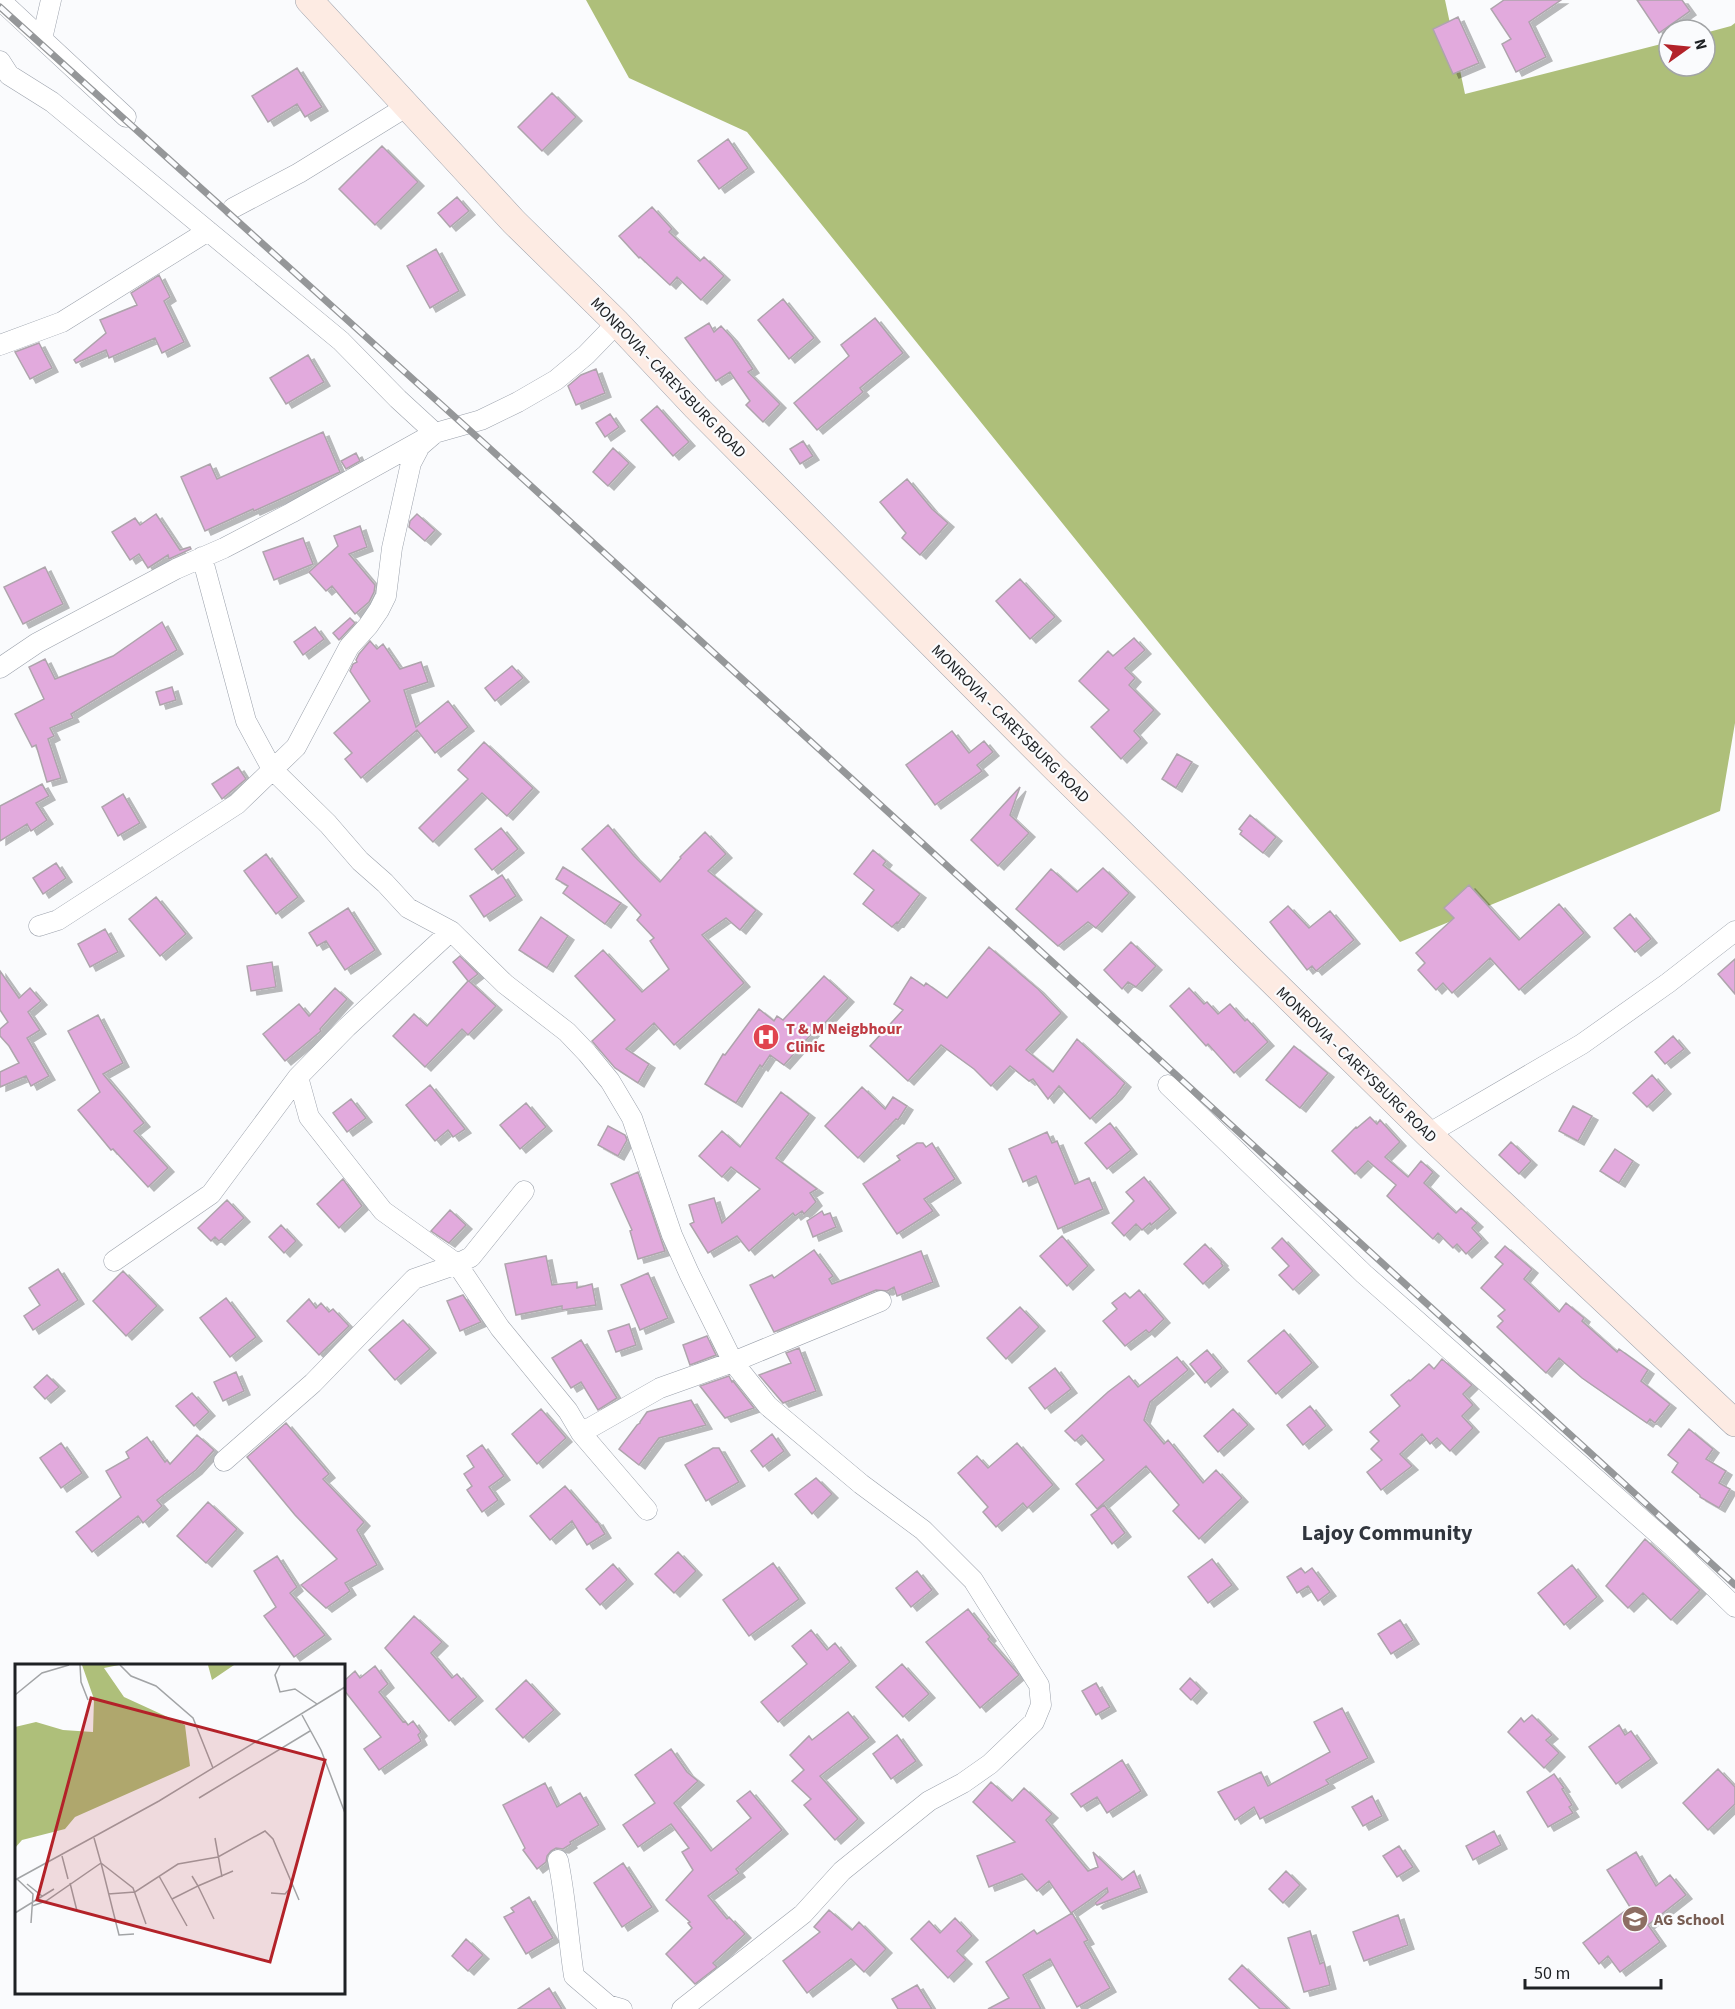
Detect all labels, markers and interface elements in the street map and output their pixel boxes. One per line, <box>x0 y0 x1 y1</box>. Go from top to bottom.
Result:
north arrow <box>1657 18 1717 78</box>
text: N <box>1689 36 1713 52</box>
street label: MONROVIA - CAREYSBURG ROAD <box>585 292 751 463</box>
street label: MONROVIA - CAREYSBURG ROAD <box>926 640 1095 808</box>
street label: MONROVIA - CAREYSBURG ROAD <box>1271 982 1442 1148</box>
place label: T & M Neigbhour Clinic <box>786 1018 903 1058</box>
hospital icon: T & M Neigbhour Clinic <box>751 1022 781 1052</box>
district label: Lajoy Community <box>1302 1517 1473 1549</box>
inset map <box>15 1664 345 1994</box>
school or university icon: AG School <box>1620 1904 1650 1934</box>
place label: AG School <box>1653 1909 1725 1931</box>
scale bar <box>1525 1952 1662 1990</box>
text: 50 m <box>1534 1961 1570 1986</box>

